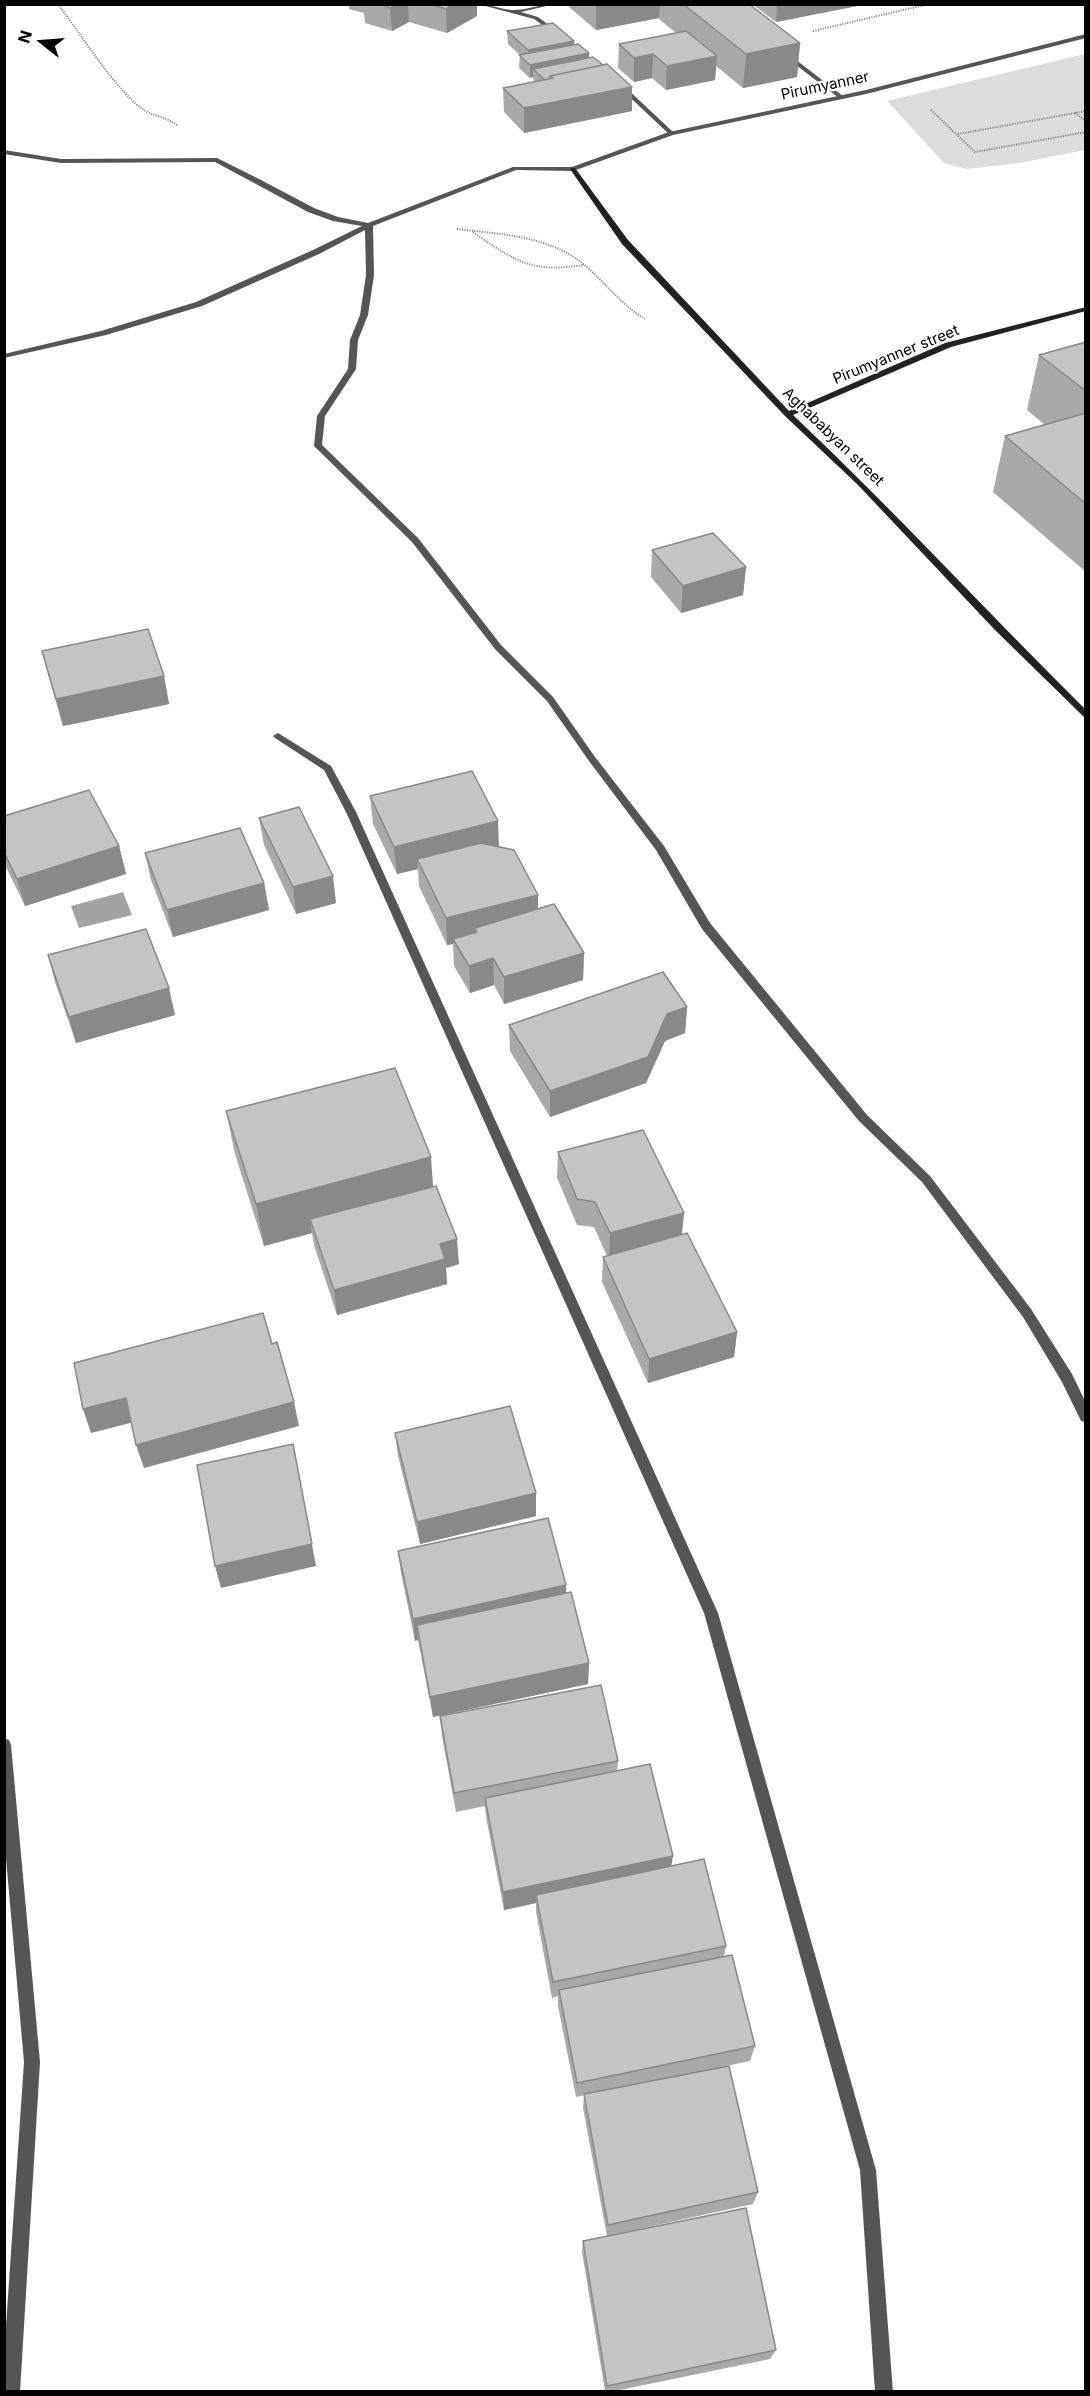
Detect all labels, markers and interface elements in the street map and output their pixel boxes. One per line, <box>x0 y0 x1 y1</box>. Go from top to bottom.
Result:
north arrow <box>12 12 72 72</box>
text: N <box>13 28 36 46</box>
street label: Pirumyanner <box>779 68 871 104</box>
street label: Pirumyanner street <box>830 321 962 389</box>
street label: Aghababyan street <box>779 384 887 490</box>

